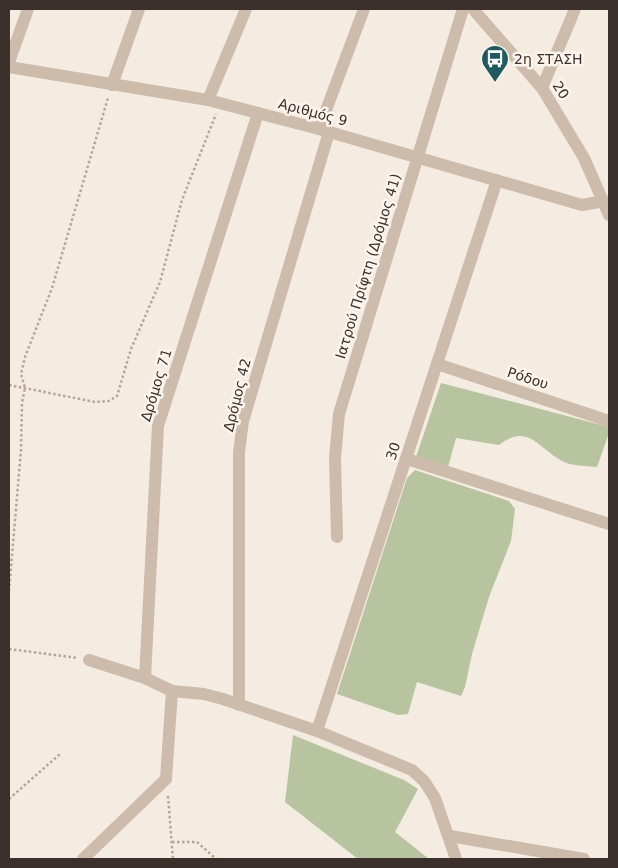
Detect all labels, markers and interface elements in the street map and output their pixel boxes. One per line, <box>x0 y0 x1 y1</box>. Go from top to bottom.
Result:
bus stop icon: 2η ΣΤΑΣΗ <box>480 44 510 83</box>
place label: 2η ΣΤΑΣΗ <box>514 51 583 67</box>
street label: 20 <box>549 78 573 102</box>
street label: Αριθμός 9 <box>277 95 349 129</box>
street label: Ιατρού Πρίφτη (Δρόμος 41) <box>332 171 404 361</box>
street label: Δρόμος 71 <box>137 347 175 423</box>
street label: Δρόμος 42 <box>220 357 254 433</box>
street label: Ρόδου <box>505 364 551 392</box>
street label: 30 <box>383 440 403 462</box>

